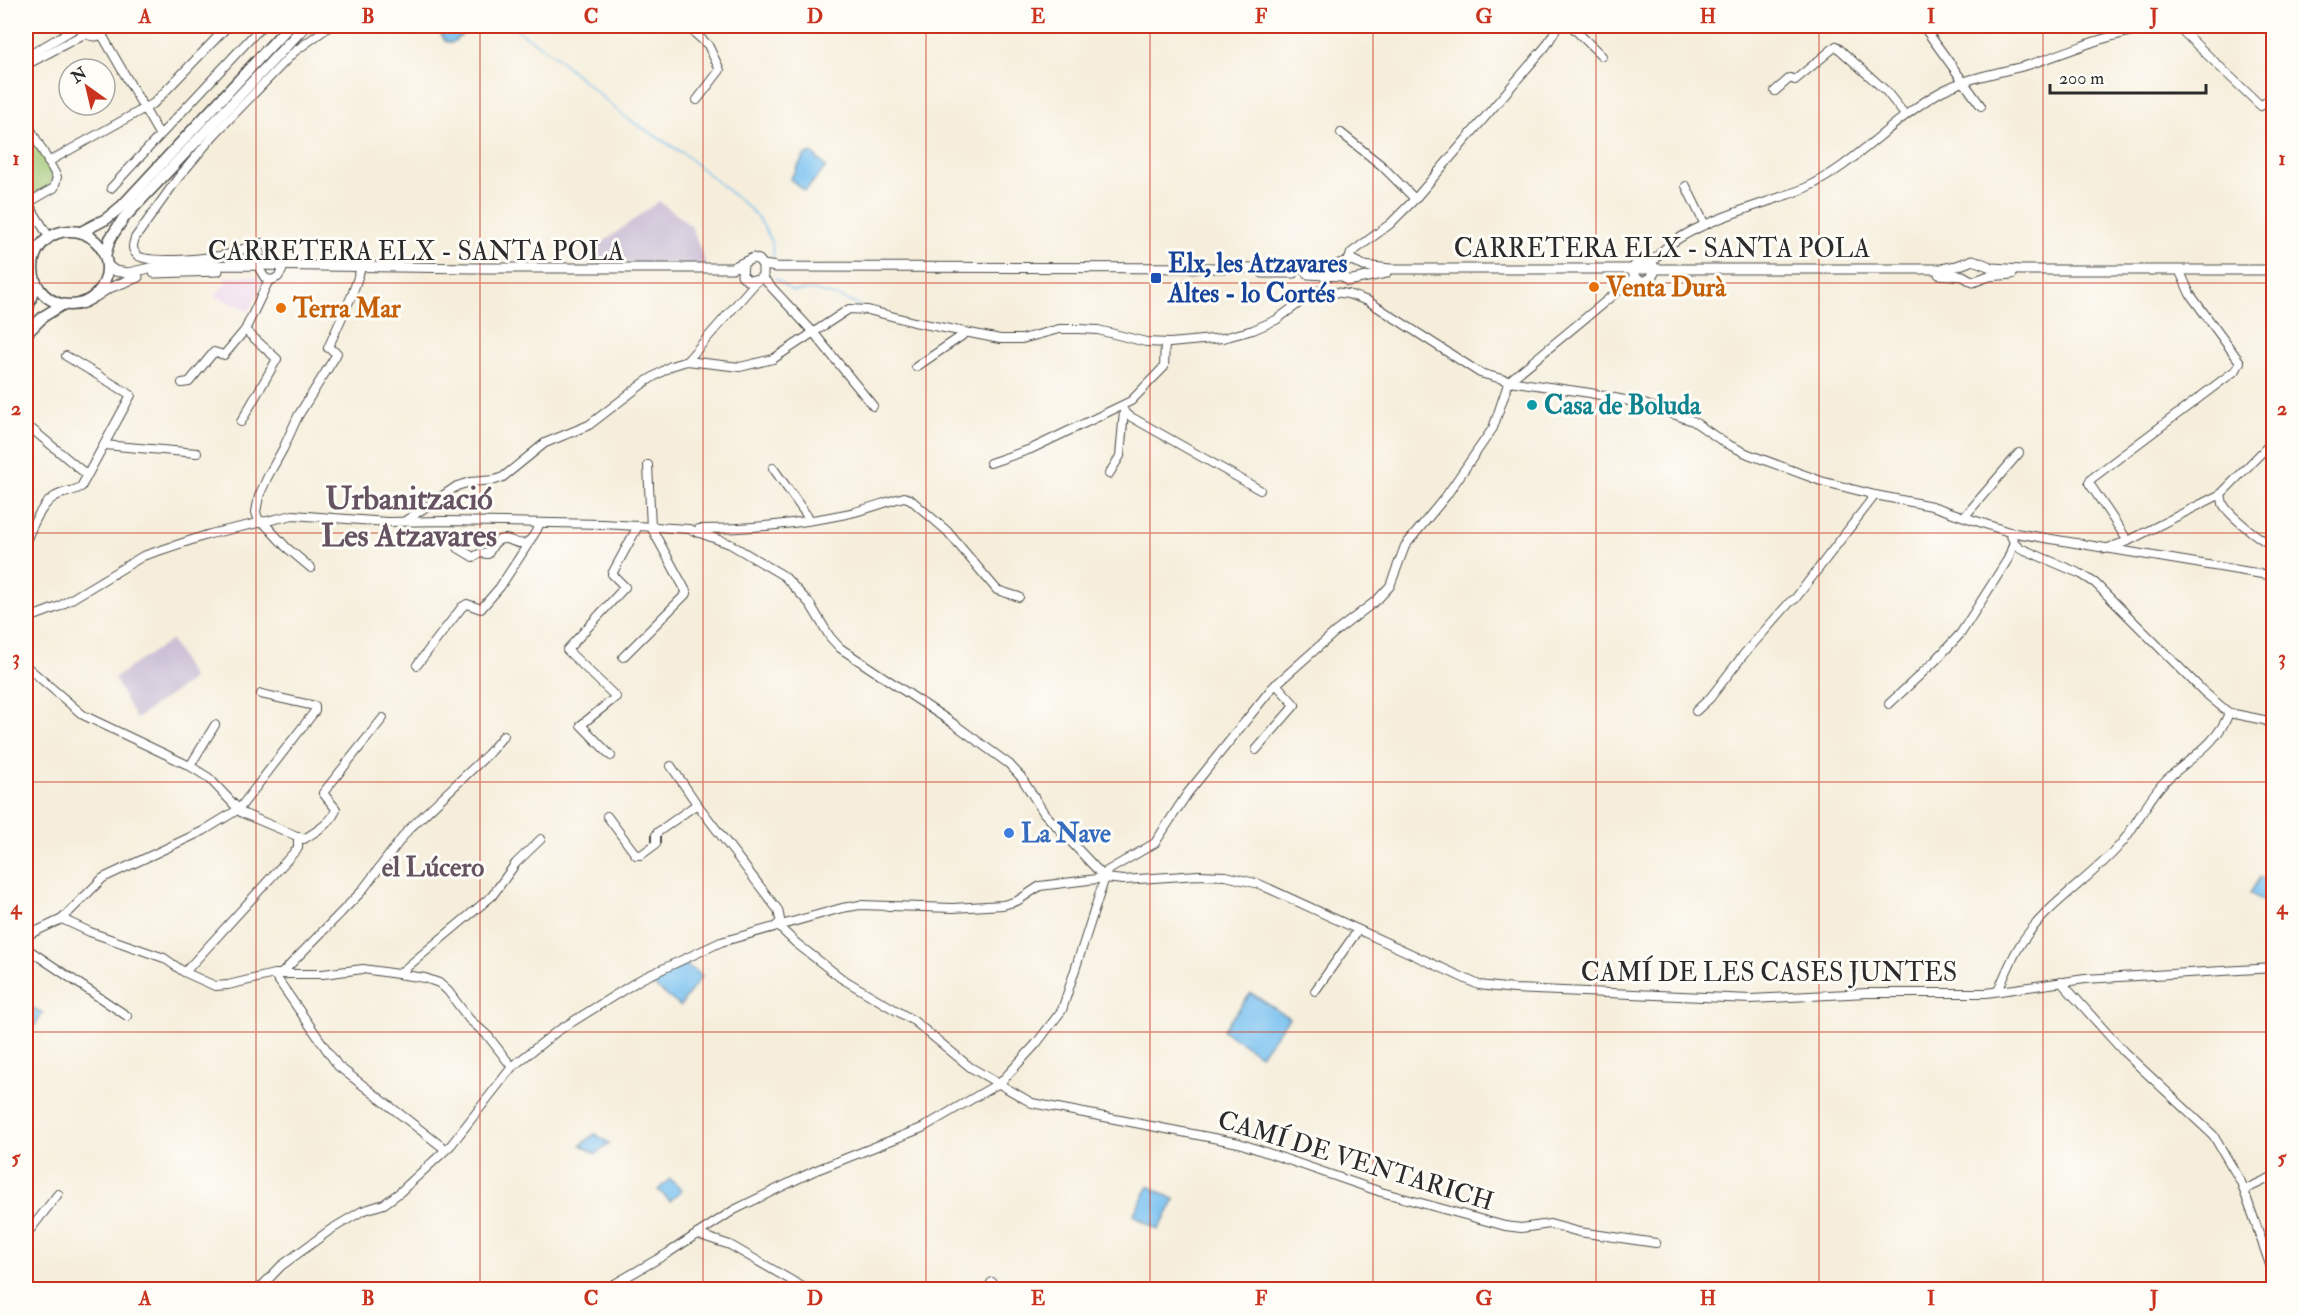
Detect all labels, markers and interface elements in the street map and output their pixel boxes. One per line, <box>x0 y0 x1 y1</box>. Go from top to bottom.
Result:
text: A <box>138 4 152 29</box>
text: B <box>361 4 375 29</box>
text: C <box>584 4 598 29</box>
text: D <box>807 4 823 29</box>
text: E <box>1031 4 1046 29</box>
text: F <box>1255 4 1268 29</box>
text: G <box>1476 4 1493 29</box>
text: H <box>1700 4 1716 29</box>
text: I <box>1927 4 1935 29</box>
text: J <box>2149 4 2158 29</box>
north arrow <box>57 57 117 117</box>
scale bar <box>2050 57 2206 95</box>
text: N <box>67 63 91 88</box>
text: 200 m <box>2059 67 2104 90</box>
text: 1 <box>12 146 20 171</box>
text: 1 <box>2278 146 2286 171</box>
street label: CARRETERA ELX - SANTA POLA <box>1454 233 1871 265</box>
street label: CARRETERA ELX - SANTA POLA <box>208 236 625 268</box>
place label: Elx, les Atzavares Altes - lo Cortés <box>1167 248 1347 310</box>
marker: Elx, les Atzavares Altes - lo Cortés <box>1149 271 1163 285</box>
place label: Venta Durà <box>1605 272 1727 304</box>
marker: Venta Durà <box>1587 280 1601 294</box>
place label: Terra Mar <box>292 293 401 325</box>
marker: Terra Mar <box>274 301 288 315</box>
place label: Casa de Boluda <box>1544 390 1702 422</box>
text: 2 <box>11 396 21 421</box>
text: 2 <box>2277 396 2287 421</box>
marker: Casa de Boluda <box>1525 398 1539 412</box>
district label: Urbanització Les Atzavares <box>321 479 497 556</box>
text: 3 <box>12 645 20 670</box>
text: 3 <box>2278 645 2286 670</box>
place label: La Nave <box>1021 818 1111 850</box>
marker: La Nave <box>1002 826 1016 840</box>
district label: el Lúcero <box>382 851 484 884</box>
text: 4 <box>10 895 23 920</box>
text: 4 <box>2276 895 2289 920</box>
street label: CAMÍ DE LES CASES JUNTES <box>1581 955 1957 989</box>
street label: CAMÍ DE VENTARICH <box>1214 1102 1498 1218</box>
text: 5 <box>12 1145 22 1170</box>
text: 5 <box>2278 1145 2288 1170</box>
text: A <box>138 1286 152 1311</box>
text: B <box>361 1286 375 1311</box>
text: C <box>584 1286 598 1311</box>
text: D <box>807 1286 823 1311</box>
text: E <box>1031 1286 1046 1311</box>
text: F <box>1255 1286 1268 1311</box>
text: G <box>1476 1286 1493 1311</box>
text: H <box>1700 1286 1716 1311</box>
text: I <box>1927 1286 1935 1311</box>
text: J <box>2149 1286 2158 1311</box>

